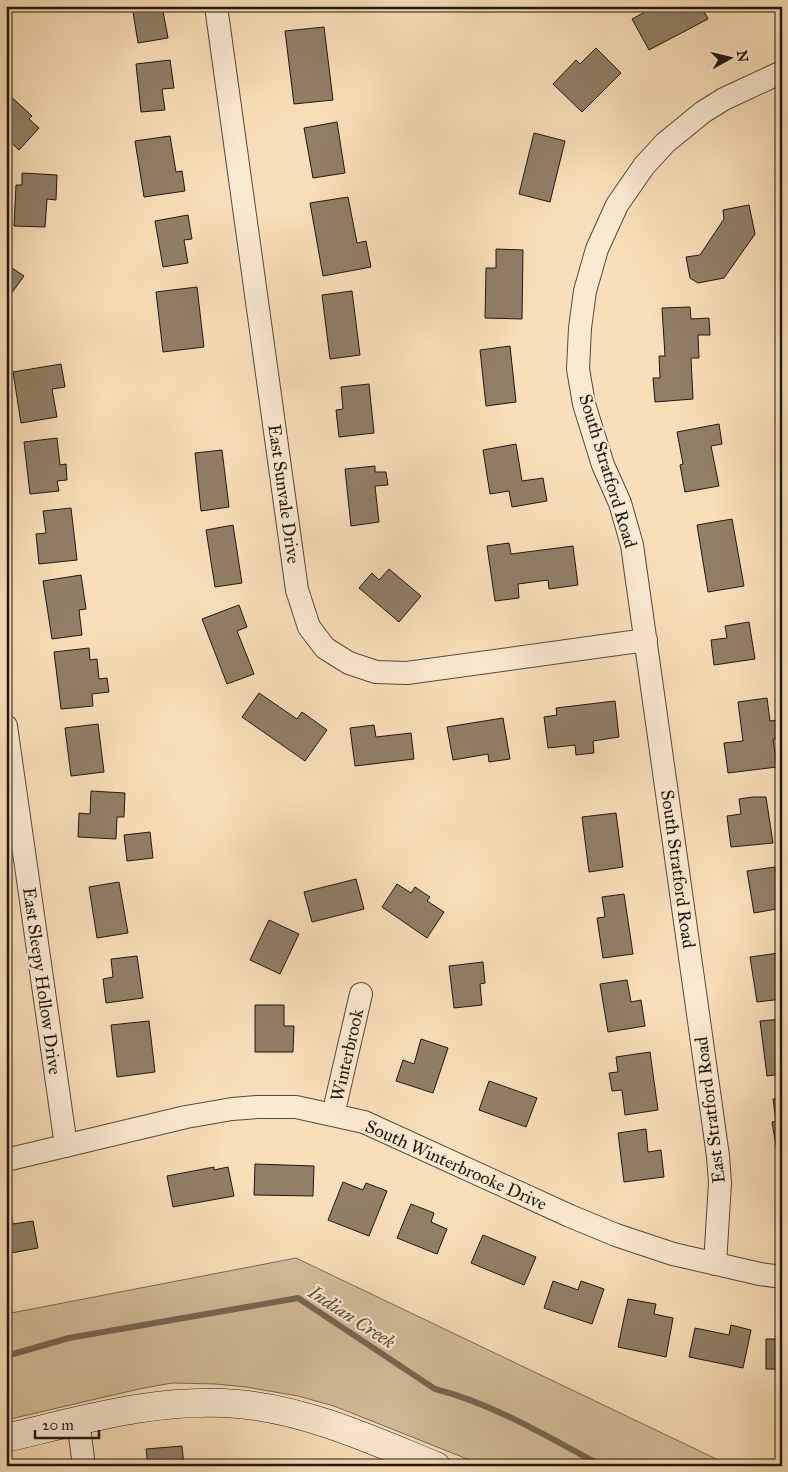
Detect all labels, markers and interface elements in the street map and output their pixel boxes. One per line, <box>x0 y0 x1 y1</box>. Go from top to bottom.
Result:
north arrow <box>706 32 756 82</box>
text: N <box>733 49 752 63</box>
street label: South Stratford Road <box>574 391 642 551</box>
street label: East Sunvale Drive <box>263 423 305 565</box>
street label: South Stratford Road <box>656 788 700 950</box>
street label: East Sleepy Hollow Drive <box>18 886 66 1076</box>
street label: Winterbrook <box>326 1006 368 1103</box>
street label: East Stratford Road <box>690 1035 730 1185</box>
street label: South Winterbrooke Drive <box>362 1115 550 1215</box>
water label: Indian Creek <box>304 1280 400 1354</box>
scale bar <box>35 1407 99 1439</box>
text: 20 m <box>42 1416 74 1434</box>

